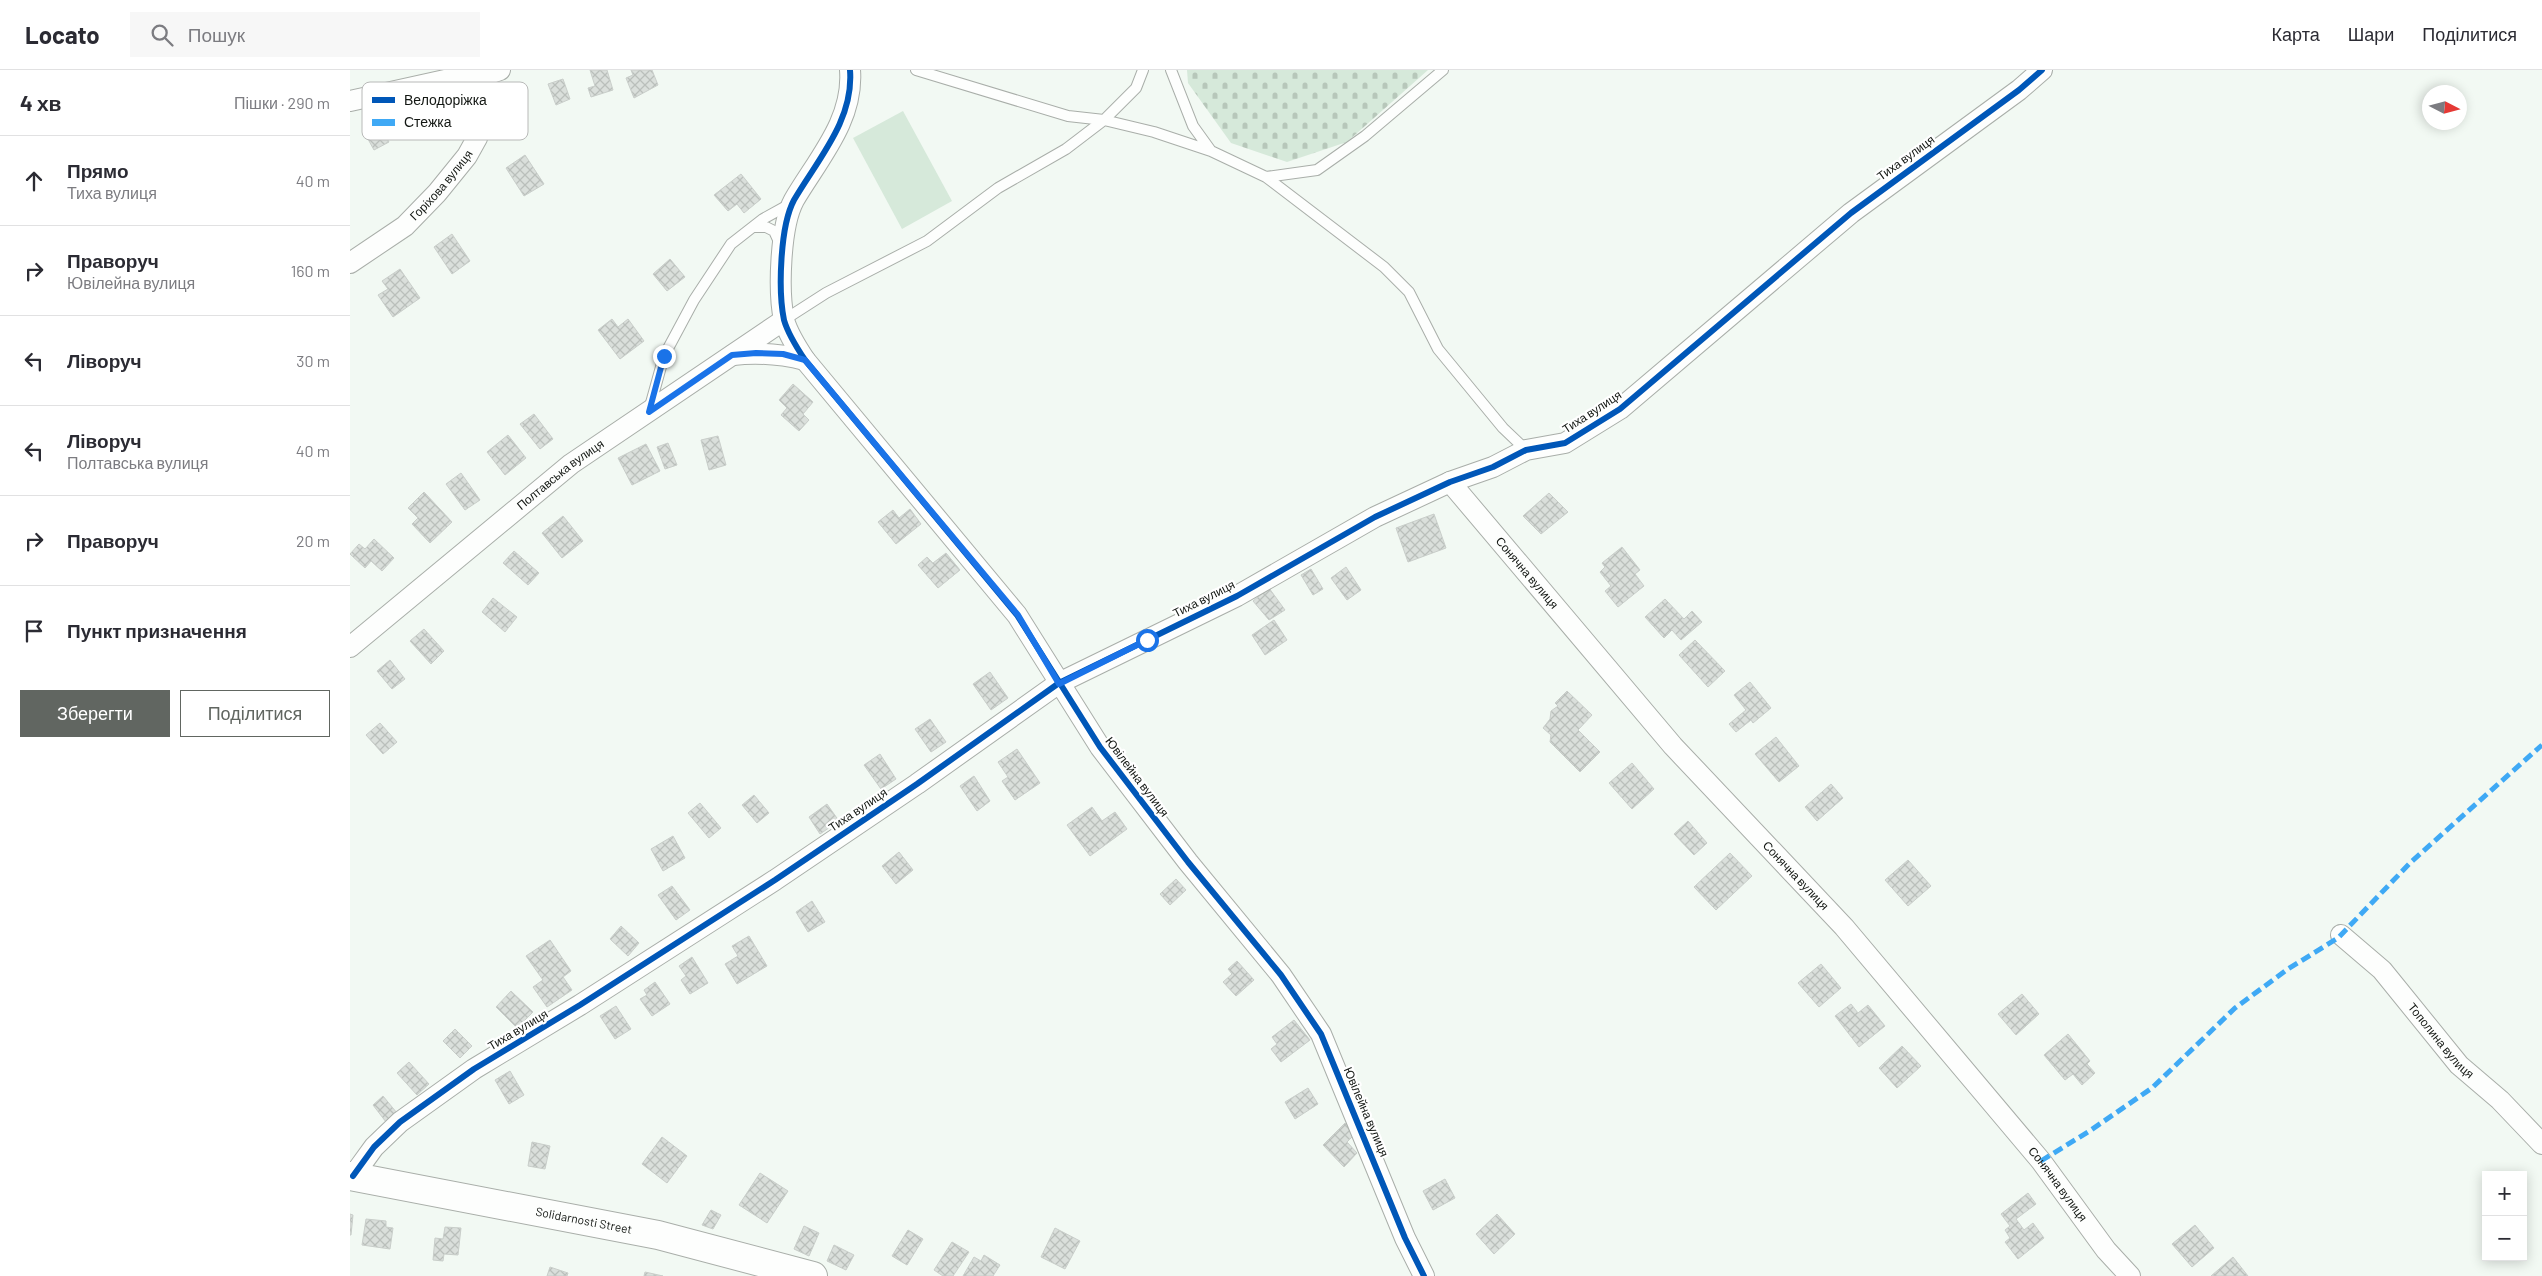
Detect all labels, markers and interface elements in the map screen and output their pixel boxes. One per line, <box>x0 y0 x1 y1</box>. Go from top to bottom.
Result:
search box <box>130 12 480 57</box>
text: Locato <box>25 20 100 49</box>
icon: search <box>148 21 176 49</box>
text: Пошук <box>188 23 245 46</box>
text: Карта <box>2272 23 2320 45</box>
text: Шари <box>2348 23 2394 45</box>
text: Поділитися <box>2422 23 2517 45</box>
legend <box>362 82 528 140</box>
north arrow <box>2422 85 2467 130</box>
text: 4 хв <box>20 90 62 115</box>
text: Велодоріжка <box>404 91 487 108</box>
text: Пішки · 290 m <box>234 93 330 112</box>
text: Стежка <box>404 113 452 130</box>
street label: Тиха вулиця <box>1874 132 1937 183</box>
street label: Горіхова вулиця <box>406 147 475 223</box>
text: Прямо <box>67 159 129 182</box>
icon: ahead <box>20 167 48 195</box>
text: 40 m <box>296 171 330 190</box>
text: Тиха вулиця <box>67 183 157 202</box>
text: Праворуч <box>67 249 159 272</box>
icon: right <box>20 257 48 285</box>
text: 160 m <box>291 261 330 280</box>
text: Ювілейна вулиця <box>67 273 195 292</box>
route end <box>653 345 676 368</box>
icon: left <box>20 347 48 375</box>
text: Ліворуч <box>67 349 142 372</box>
text: 30 m <box>296 351 330 370</box>
street label: Тиха вулиця <box>1559 387 1624 436</box>
text: Ліворуч <box>67 429 142 452</box>
street label: Полтавська вулиця <box>513 436 606 512</box>
icon: left <box>20 437 48 465</box>
text: 40 m <box>296 441 330 460</box>
text: Полтавська вулиця <box>67 453 208 472</box>
icon: right <box>20 527 48 555</box>
text: Праворуч <box>67 529 159 552</box>
text: 20 m <box>296 531 330 550</box>
street label: Сонячна вулиця <box>1493 534 1562 611</box>
street label: Тиха вулиця <box>1170 577 1237 621</box>
icon: arrive <box>20 617 48 645</box>
text: Пункт призначення <box>67 619 247 642</box>
route start <box>1136 629 1159 652</box>
button: Зберегти <box>20 690 170 737</box>
button: Поділитися <box>180 690 330 737</box>
street label: Ювілейна вулиця <box>1102 734 1172 820</box>
street label: Тиха вулиця <box>826 785 890 835</box>
street label: Сонячна вулиця <box>1760 838 1832 912</box>
street label: Тополина вулиця <box>2406 1000 2477 1081</box>
street label: Тиха вулиця <box>485 1006 550 1053</box>
street label: Ювілейна вулиця <box>1341 1065 1392 1159</box>
street label: Сонячна вулиця <box>2026 1143 2091 1224</box>
map controls <box>2482 1171 2527 1261</box>
button: + <box>2482 1171 2527 1216</box>
street label: Solidarnosti Street <box>535 1204 633 1236</box>
button: − <box>2482 1216 2527 1261</box>

